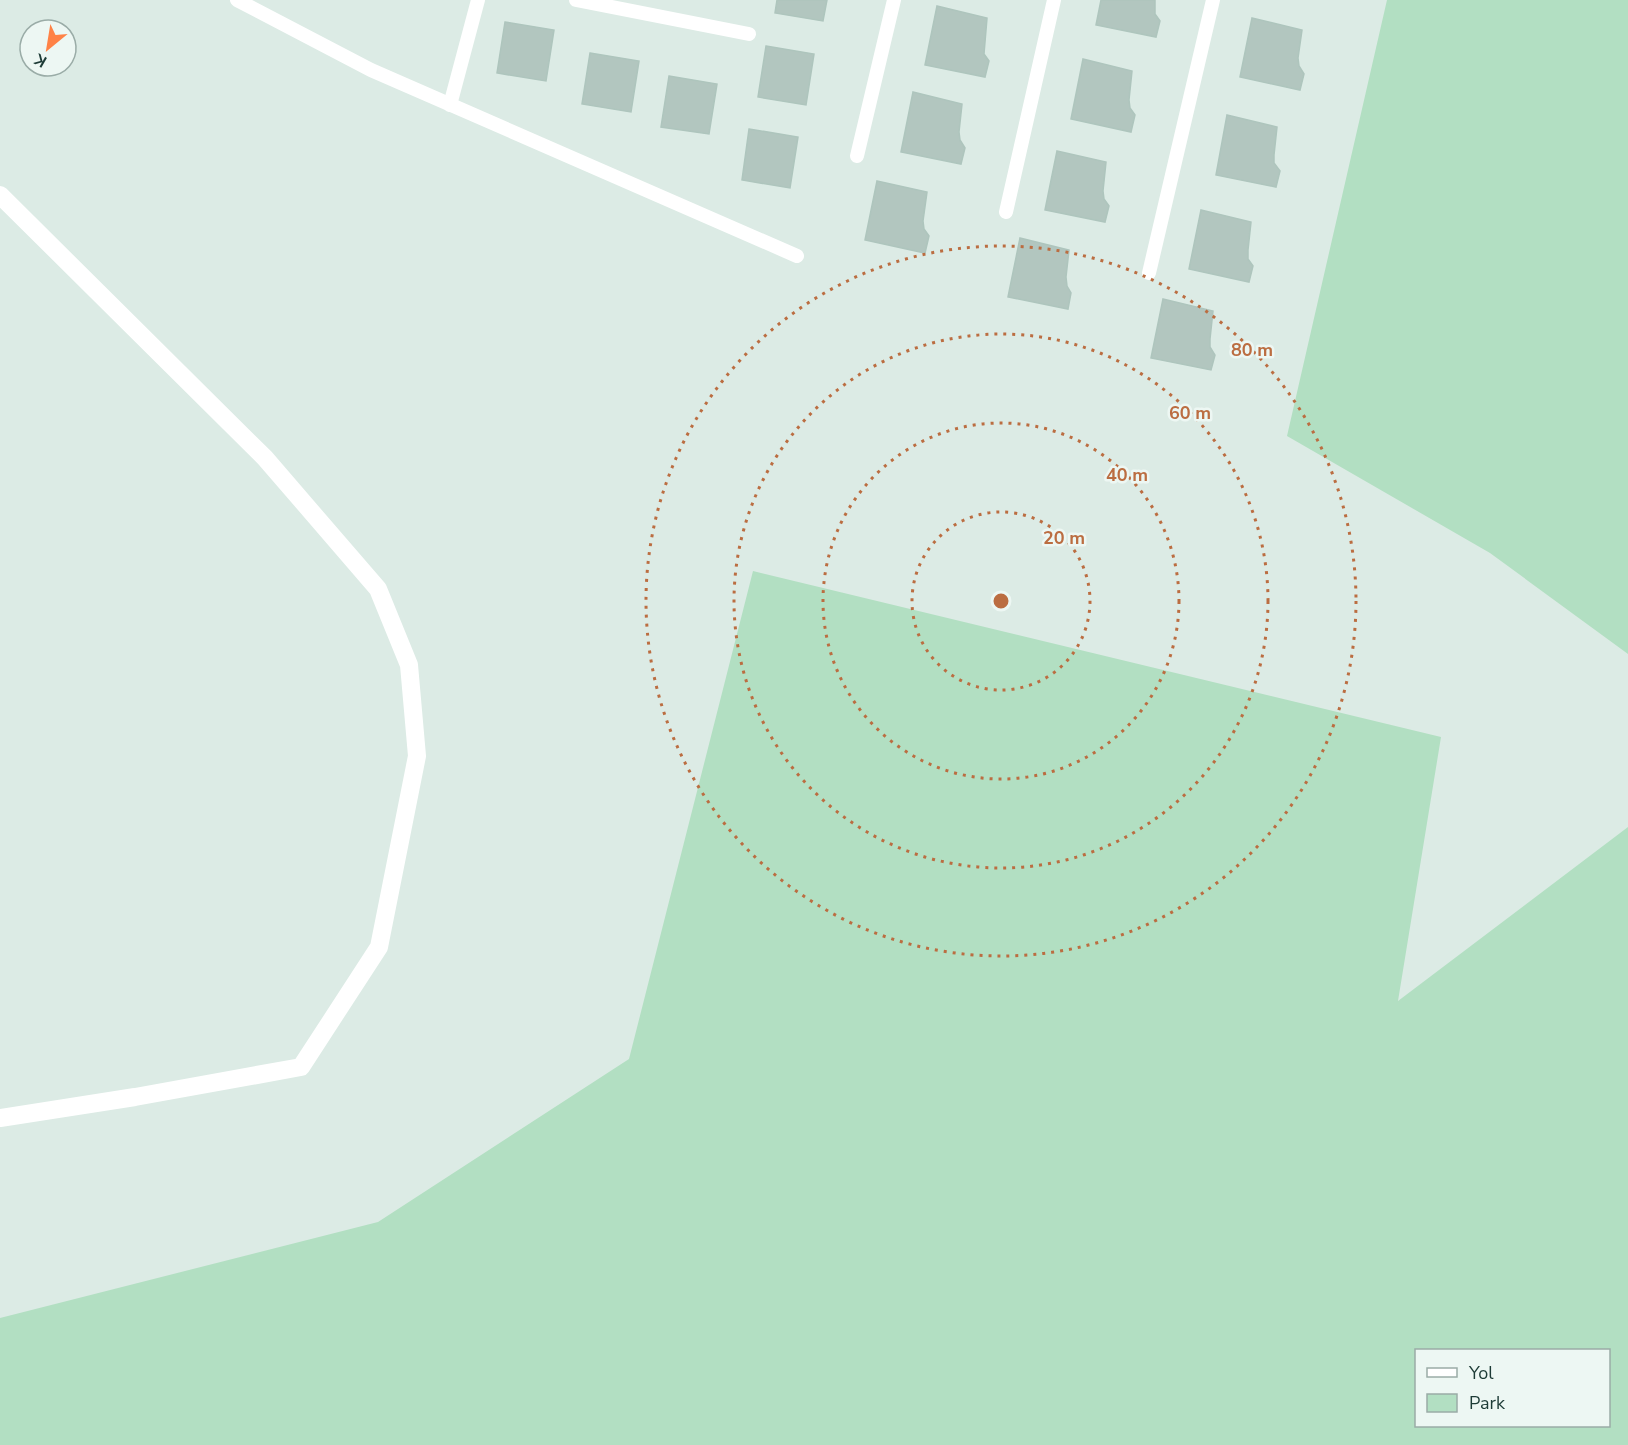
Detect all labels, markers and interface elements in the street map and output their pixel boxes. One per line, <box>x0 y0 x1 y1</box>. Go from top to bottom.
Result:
north arrow <box>18 18 78 78</box>
text: K <box>30 47 51 72</box>
text: 80 m <box>1231 338 1273 362</box>
text: 60 m <box>1169 401 1211 425</box>
text: 40 m <box>1106 463 1148 487</box>
text: 20 m <box>1043 526 1085 550</box>
centre of rings <box>991 591 1011 611</box>
legend <box>1415 1349 1610 1427</box>
text: Yol <box>1468 1361 1494 1385</box>
text: Park <box>1469 1391 1506 1415</box>

